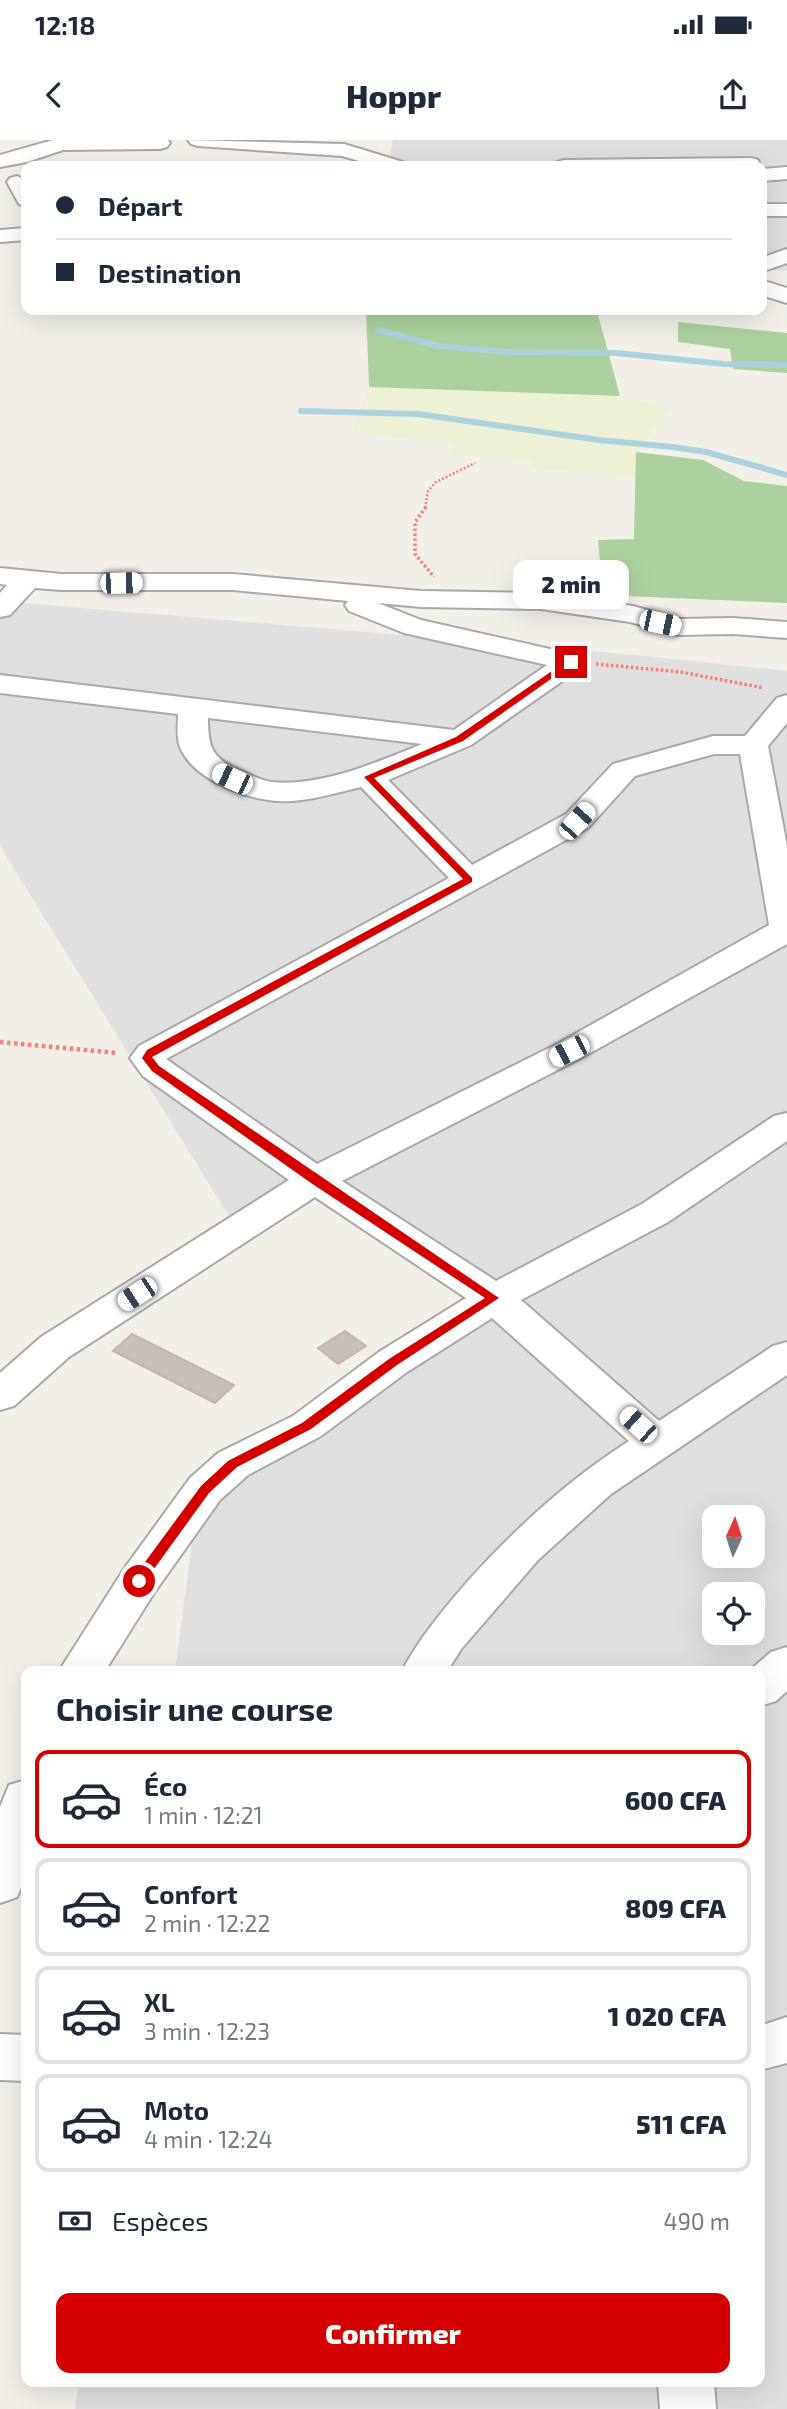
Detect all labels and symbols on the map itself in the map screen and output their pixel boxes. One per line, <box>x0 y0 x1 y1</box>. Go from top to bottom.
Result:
callout: 2 min <box>513 560 629 610</box>
car <box>100 572 143 594</box>
car <box>638 608 683 638</box>
route end <box>555 646 587 678</box>
car <box>209 761 256 797</box>
car <box>556 798 599 844</box>
car <box>546 1032 593 1070</box>
car <box>114 1274 161 1314</box>
car <box>616 1403 661 1447</box>
north arrow <box>702 1505 765 1568</box>
route start <box>123 1565 155 1597</box>

